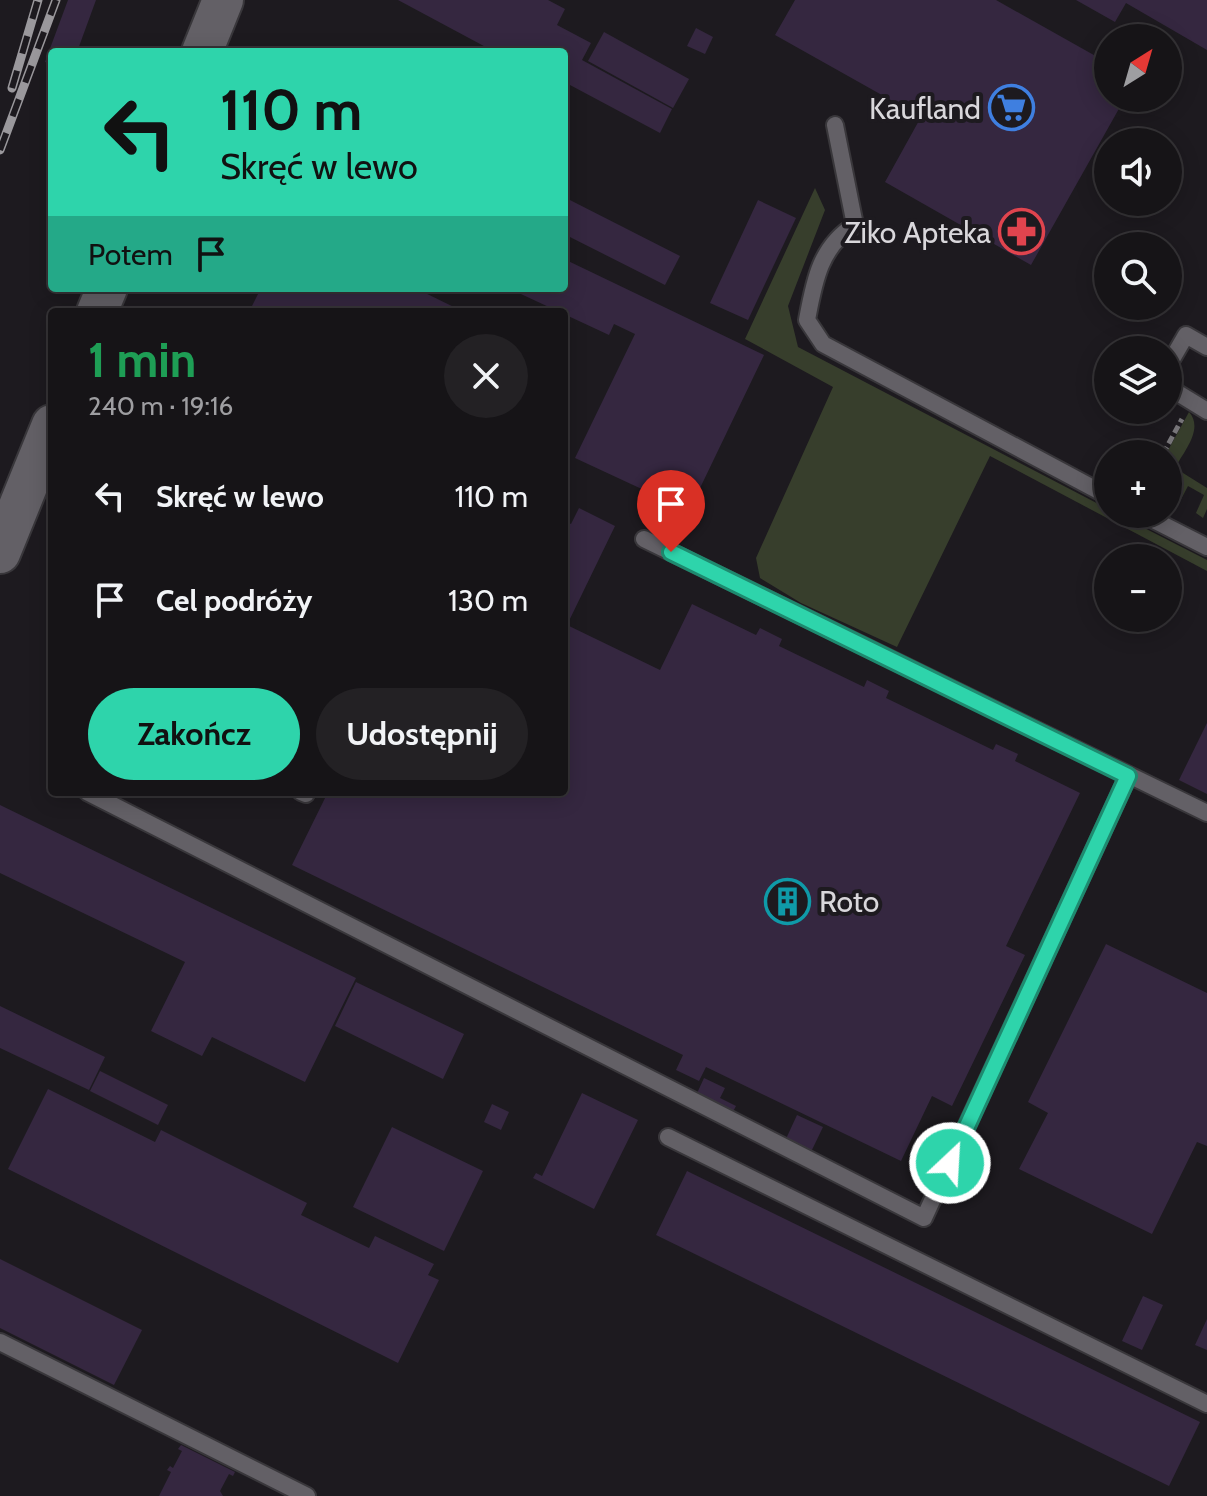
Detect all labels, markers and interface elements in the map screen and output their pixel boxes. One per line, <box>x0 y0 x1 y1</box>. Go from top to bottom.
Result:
north arrow <box>1094 24 1182 112</box>
map controls <box>1094 24 1182 632</box>
text: 110 m <box>220 76 362 144</box>
icon: left <box>88 80 192 184</box>
supermarket icon: Kaufland <box>988 84 1036 132</box>
place label: Kaufland <box>869 90 981 127</box>
button: sound <box>1094 128 1182 216</box>
text: Skręć w lewo <box>220 144 418 188</box>
pharmacy icon: Ziko Apteka <box>998 208 1046 256</box>
place label: Ziko Apteka <box>844 214 992 251</box>
icon: arrive <box>189 232 233 276</box>
button: search <box>1094 232 1182 320</box>
text: Potem <box>88 236 173 273</box>
text: 1 min <box>88 331 196 389</box>
button: close <box>444 334 528 418</box>
button: layers <box>1094 336 1182 424</box>
text: 240 m · 19:16 <box>88 390 233 422</box>
button: + <box>1094 440 1182 528</box>
pin <box>637 470 705 552</box>
icon: left <box>88 474 132 518</box>
text: Skręć w lewo <box>156 478 324 515</box>
text: 110 m <box>454 478 528 515</box>
icon: arrive <box>649 482 693 526</box>
button: − <box>1094 544 1182 632</box>
icon: arrive <box>88 578 132 622</box>
text: Cel podróży <box>156 582 312 619</box>
text: 130 m <box>448 582 528 619</box>
button: Zakończ <box>88 688 300 780</box>
button: Udostępnij <box>316 688 528 780</box>
building icon: Roto <box>764 877 812 925</box>
place label: Roto <box>819 883 879 920</box>
position arrow <box>908 1121 992 1205</box>

